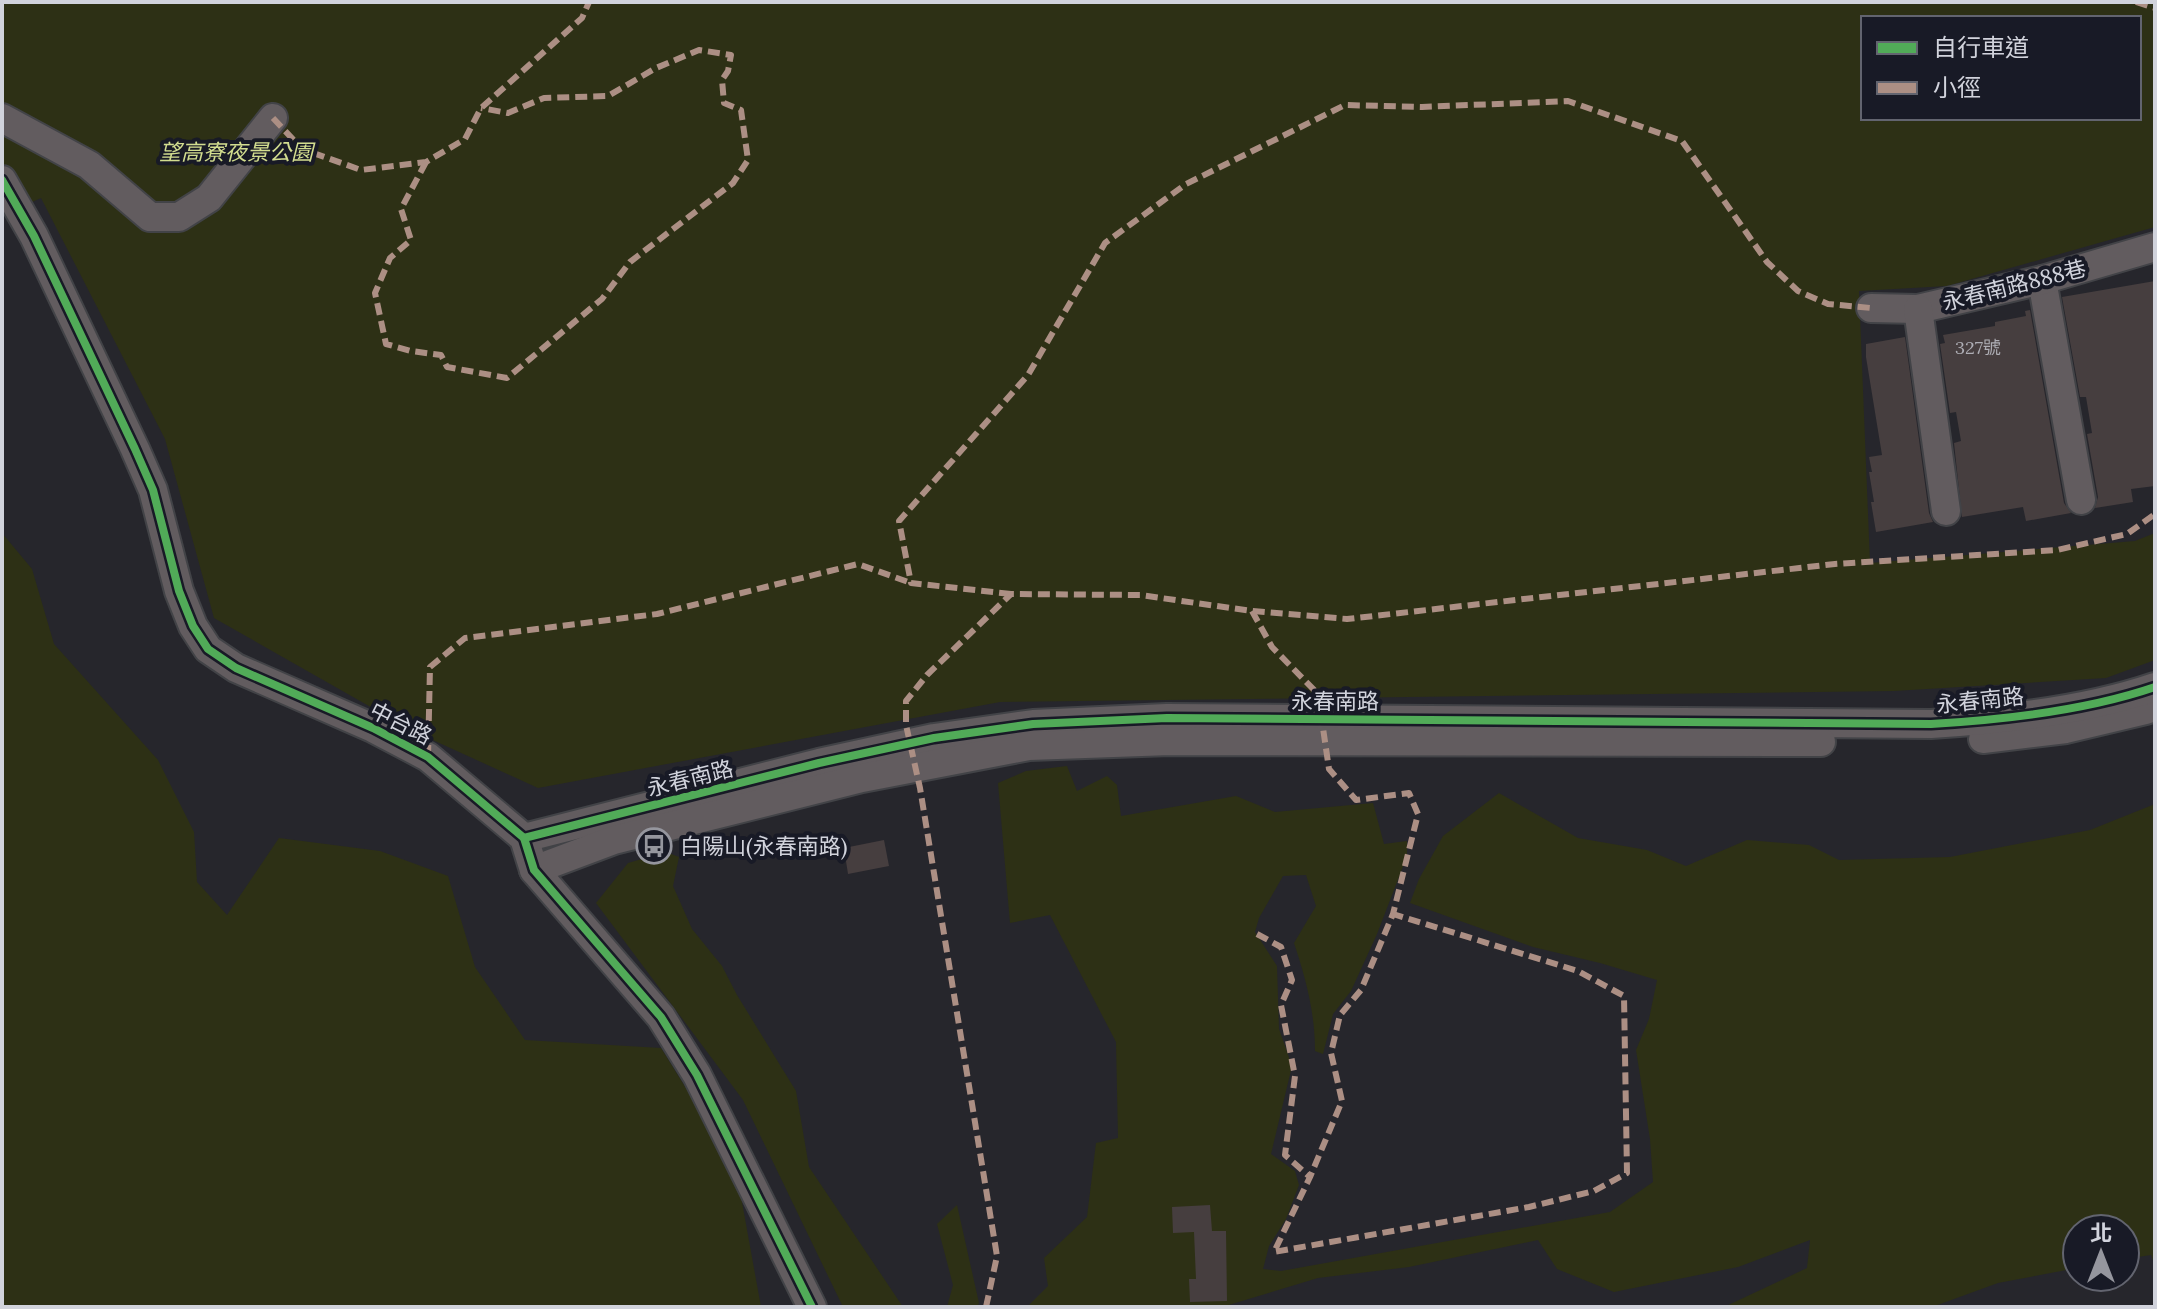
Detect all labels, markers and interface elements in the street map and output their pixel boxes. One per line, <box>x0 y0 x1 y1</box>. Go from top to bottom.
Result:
legend <box>1861 16 2141 120</box>
text: 自行車道 <box>1933 32 2029 63</box>
text: 小徑 <box>1933 72 1981 103</box>
park label: 望高寮夜景公園 <box>159 138 316 166</box>
street label: 永春南路888巷 <box>1939 254 2089 316</box>
house number: 327號 <box>1955 336 2001 359</box>
street label: 永春南路 <box>1935 681 2025 719</box>
street label: 永春南路 <box>1291 687 1379 715</box>
street label: 中台路 <box>365 696 437 750</box>
street label: 永春南路 <box>644 754 736 802</box>
bus stop icon: 白陽山(永春南路) <box>635 827 673 865</box>
place label: 白陽山(永春南路) <box>680 832 847 860</box>
north arrow <box>2061 1213 2141 1293</box>
text: 北 <box>2090 1219 2112 1247</box>

